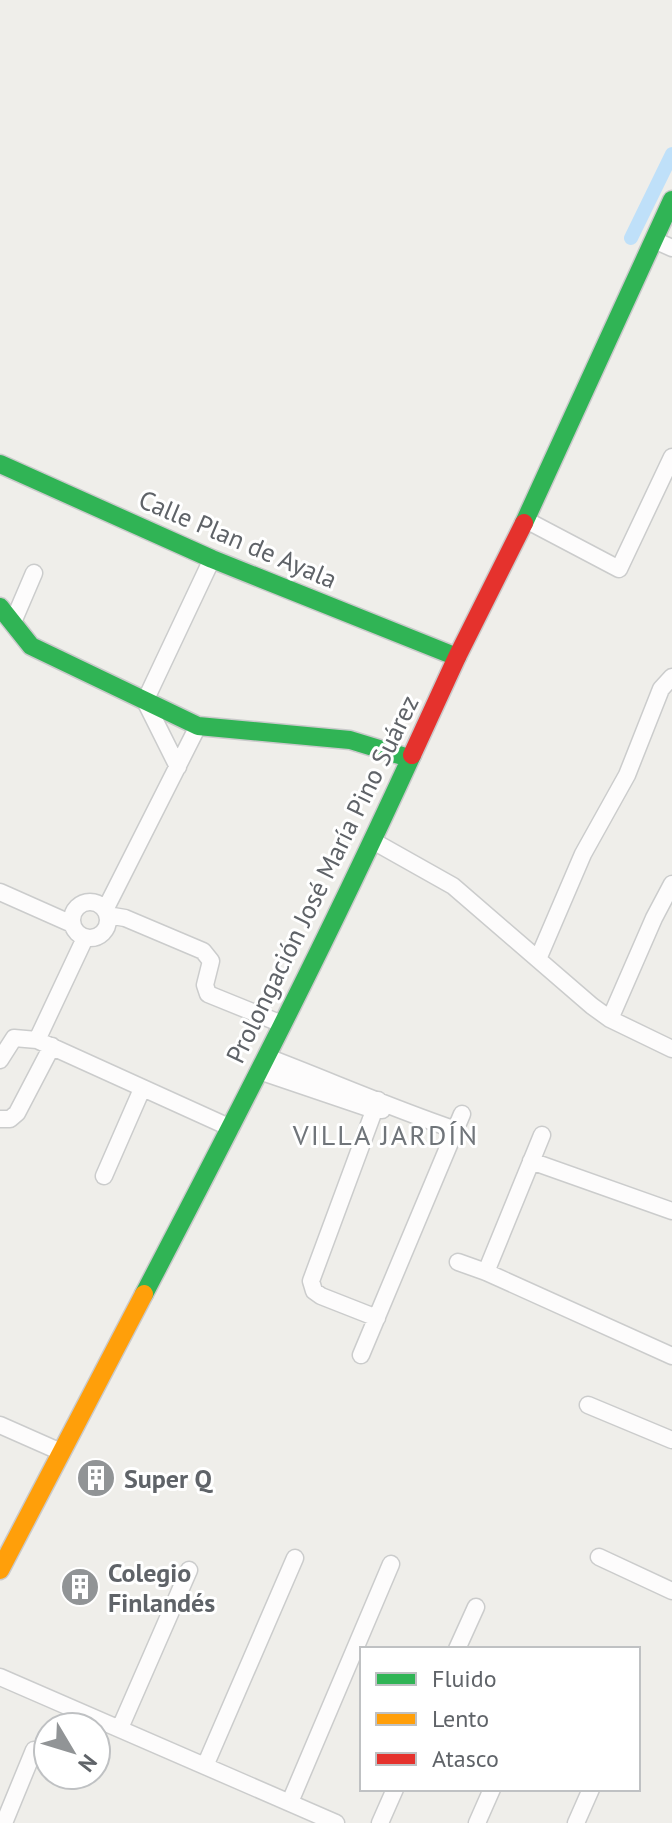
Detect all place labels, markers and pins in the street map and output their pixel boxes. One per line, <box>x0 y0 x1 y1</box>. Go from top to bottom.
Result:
building icon: Super Q <box>75 1457 117 1499</box>
place label: Super Q <box>124 1462 213 1495</box>
place label: Colegio Finlandés <box>108 1556 215 1619</box>
building icon: Colegio Finlandés <box>59 1566 101 1608</box>

